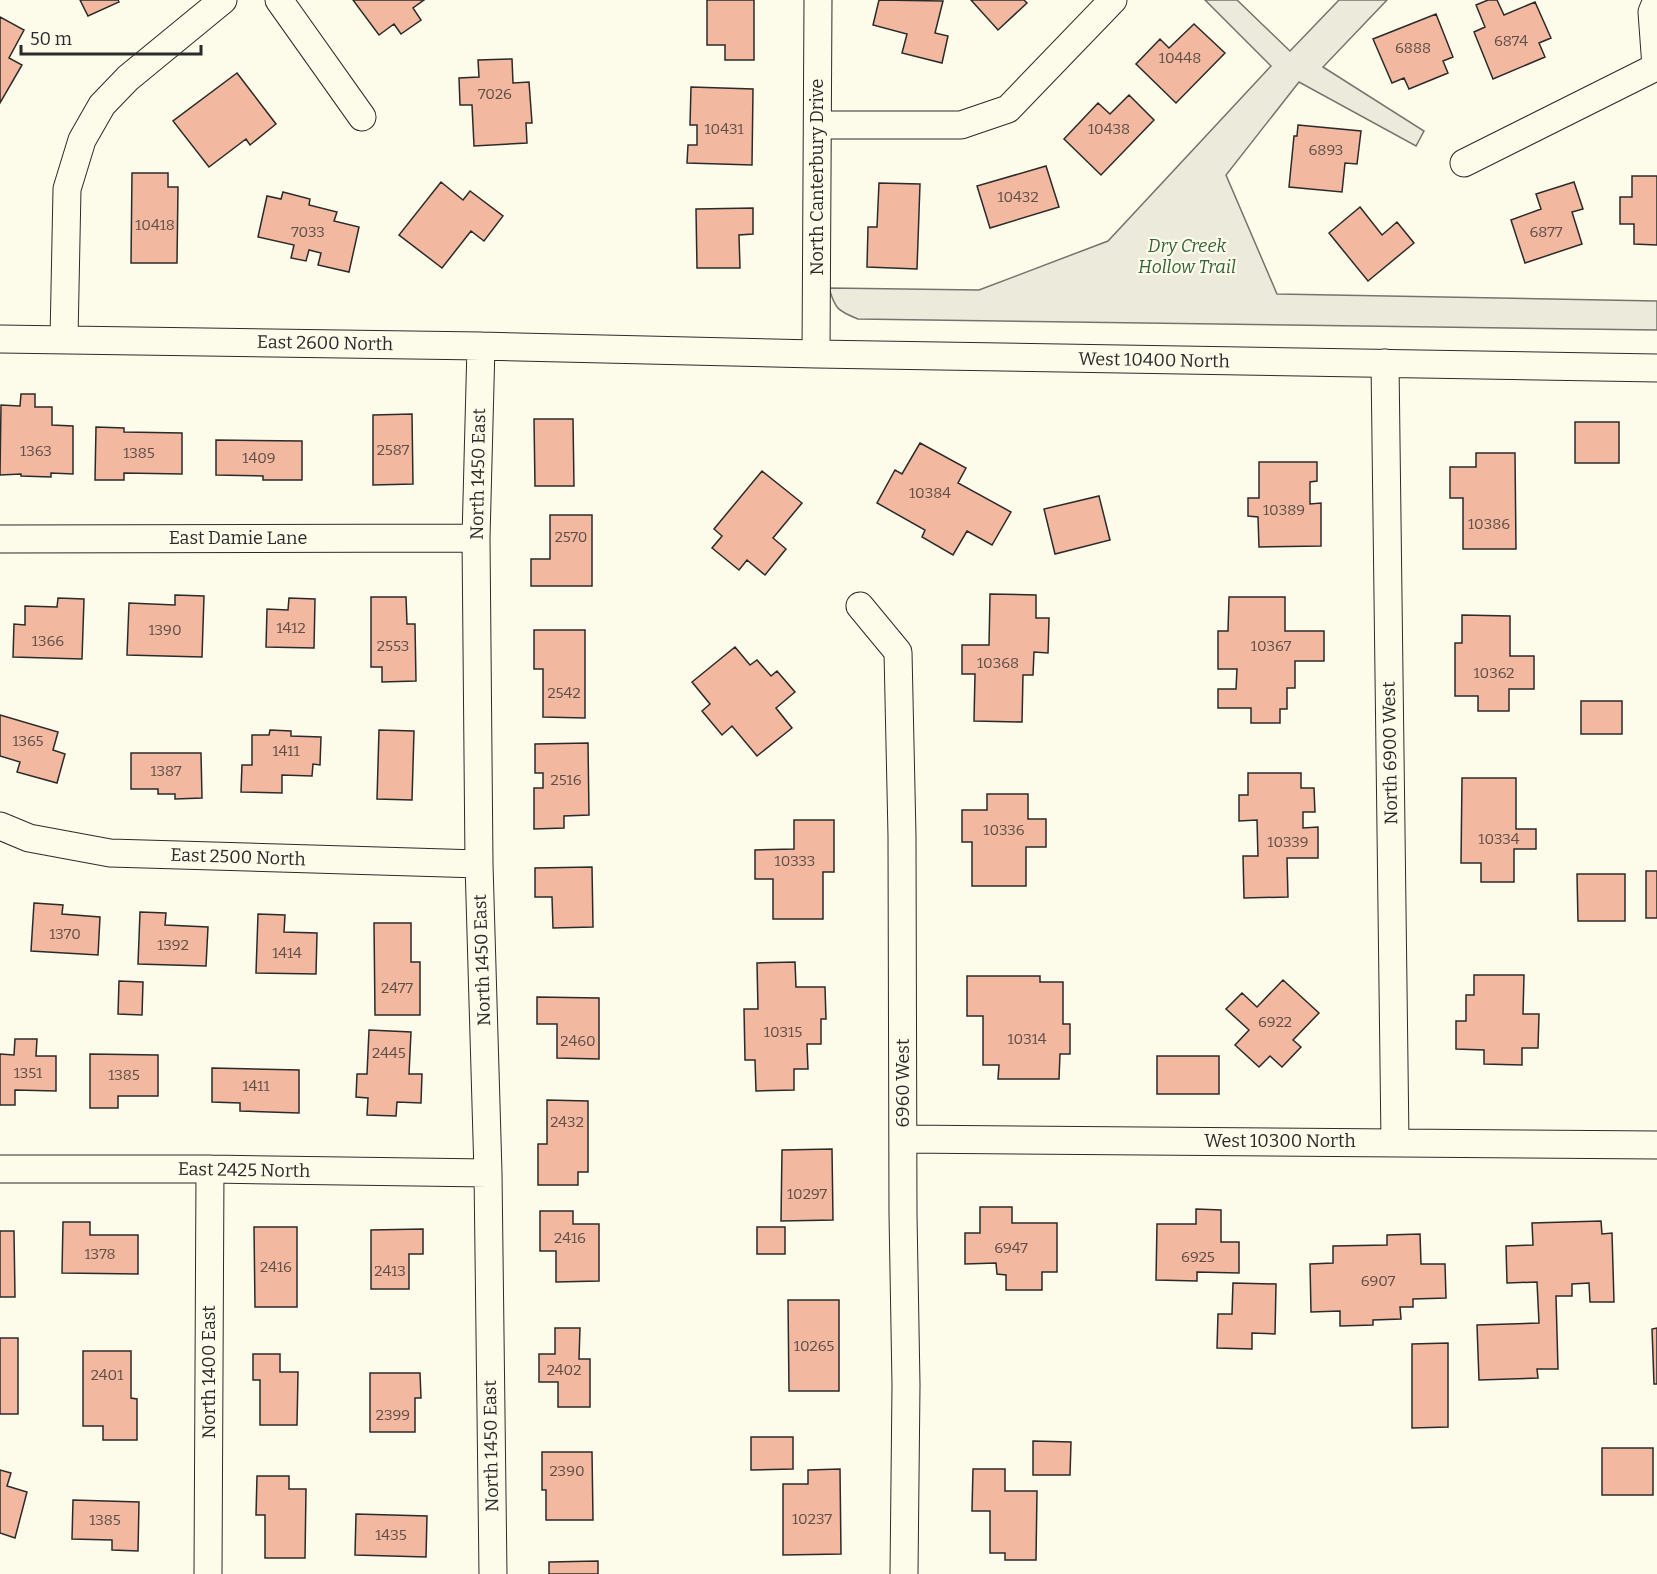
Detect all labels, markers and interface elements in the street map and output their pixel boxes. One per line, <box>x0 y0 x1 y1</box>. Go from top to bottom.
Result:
scale bar <box>21 18 201 56</box>
text: 50 m <box>30 28 72 50</box>
house number: 6874 <box>1494 32 1528 50</box>
house number: 6888 <box>1395 39 1431 57</box>
house number: 10448 <box>1159 49 1201 67</box>
street label: North Canterbury Drive <box>806 79 828 275</box>
house number: 7026 <box>478 85 512 103</box>
house number: 10431 <box>704 120 744 138</box>
house number: 10438 <box>1088 120 1130 138</box>
house number: 6893 <box>1309 141 1343 159</box>
house number: 10432 <box>997 188 1039 206</box>
house number: 10418 <box>135 216 175 234</box>
house number: 7033 <box>291 223 325 241</box>
house number: 6877 <box>1530 223 1563 241</box>
park label: Dry Creek Hollow Trail <box>1138 235 1236 278</box>
street label: East 2600 North <box>257 331 393 355</box>
street label: West 10400 North <box>1078 348 1230 372</box>
street label: North 1450 East <box>466 407 490 540</box>
house number: 2587 <box>377 441 410 459</box>
house number: 1363 <box>20 442 52 460</box>
house number: 1385 <box>123 444 155 462</box>
house number: 1409 <box>242 449 276 467</box>
house number: 10384 <box>909 484 951 502</box>
house number: 10389 <box>1263 501 1305 519</box>
house number: 10386 <box>1468 515 1510 533</box>
street label: East Damie Lane <box>169 527 307 549</box>
house number: 2570 <box>555 528 587 546</box>
house number: 1412 <box>276 619 306 637</box>
house number: 1390 <box>148 621 182 639</box>
house number: 1366 <box>32 632 64 650</box>
house number: 2553 <box>377 637 409 655</box>
house number: 10367 <box>1251 637 1292 655</box>
house number: 10368 <box>977 654 1019 672</box>
house number: 10362 <box>1473 664 1515 682</box>
street label: North 6900 West <box>1378 681 1402 825</box>
house number: 2542 <box>547 684 581 702</box>
house number: 1365 <box>12 732 44 750</box>
house number: 1411 <box>272 742 300 760</box>
house number: 1387 <box>150 762 182 780</box>
house number: 2516 <box>551 771 582 789</box>
house number: 10336 <box>983 821 1025 839</box>
house number: 10334 <box>1478 830 1520 848</box>
house number: 10339 <box>1267 833 1309 851</box>
street label: East 2500 North <box>170 844 306 870</box>
house number: 10333 <box>775 852 815 870</box>
street label: North 1450 East <box>469 893 495 1026</box>
house number: 1370 <box>49 925 81 943</box>
house number: 1392 <box>157 936 189 954</box>
house number: 1414 <box>272 944 302 962</box>
house number: 2477 <box>381 979 413 997</box>
house number: 6922 <box>1258 1013 1292 1031</box>
house number: 10315 <box>764 1023 802 1041</box>
house number: 10314 <box>1007 1030 1047 1048</box>
house number: 2460 <box>560 1032 596 1050</box>
street label: 6960 West <box>892 1038 914 1127</box>
house number: 2445 <box>372 1044 406 1062</box>
house number: 1351 <box>14 1064 42 1082</box>
house number: 1385 <box>108 1066 140 1084</box>
house number: 1411 <box>242 1077 270 1095</box>
house number: 2432 <box>550 1113 584 1131</box>
street label: West 10300 North <box>1204 1130 1356 1152</box>
street label: East 2425 North <box>178 1158 310 1182</box>
house number: 10297 <box>787 1185 827 1203</box>
house number: 2416 <box>554 1229 586 1247</box>
house number: 6947 <box>994 1239 1028 1257</box>
house number: 1378 <box>85 1245 115 1263</box>
house number: 6925 <box>1181 1248 1215 1266</box>
house number: 2416 <box>260 1258 292 1276</box>
house number: 2413 <box>374 1262 406 1280</box>
house number: 6907 <box>1361 1272 1396 1290</box>
street label: North 1400 East <box>198 1305 220 1439</box>
house number: 10265 <box>794 1337 834 1355</box>
house number: 2402 <box>547 1361 581 1379</box>
house number: 2401 <box>91 1366 123 1384</box>
street label: North 1450 East <box>479 1379 503 1512</box>
house number: 2399 <box>376 1406 410 1424</box>
house number: 2390 <box>549 1462 585 1480</box>
house number: 10237 <box>792 1510 832 1528</box>
house number: 1385 <box>89 1511 121 1529</box>
house number: 1435 <box>375 1526 407 1544</box>

